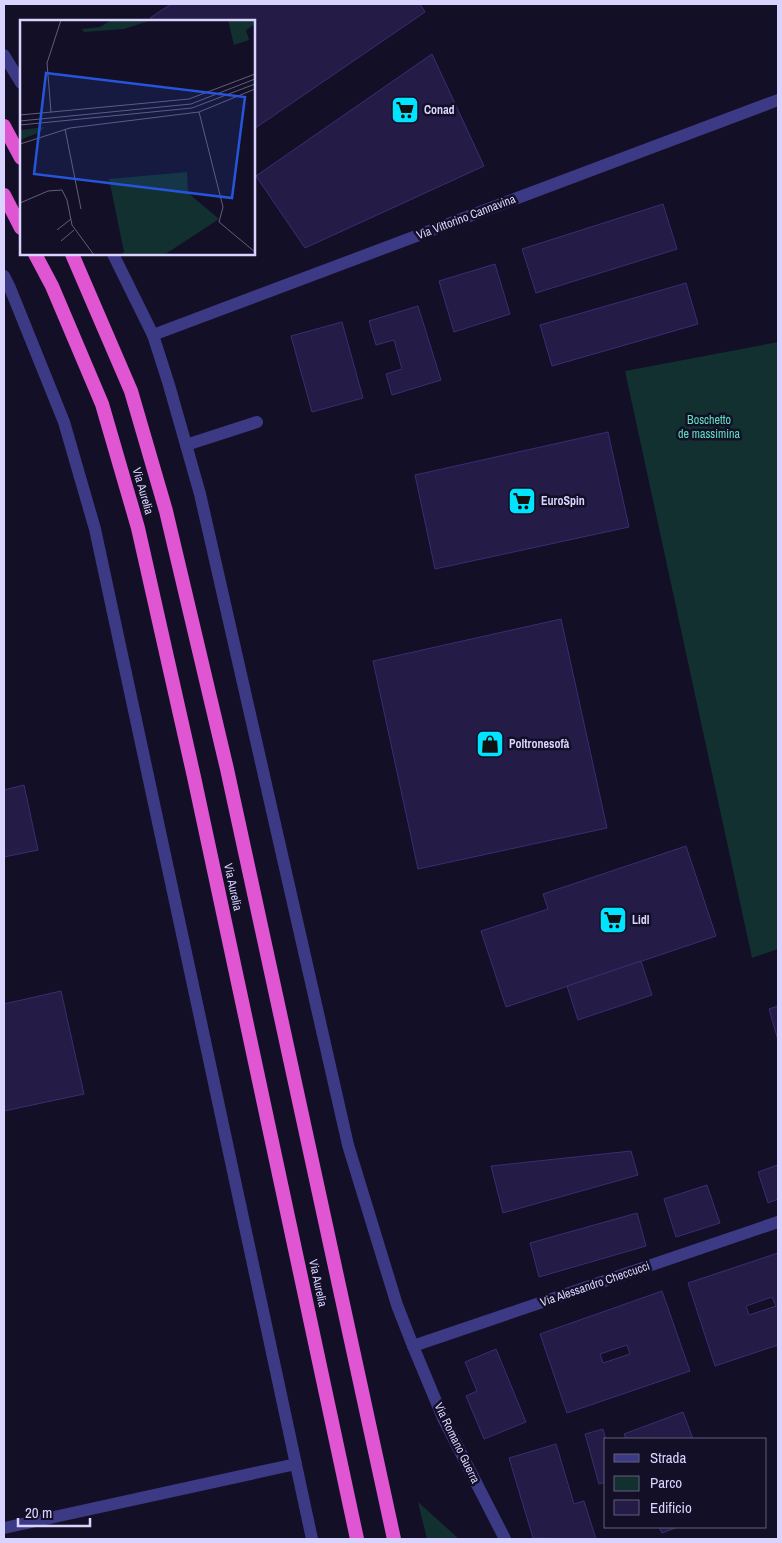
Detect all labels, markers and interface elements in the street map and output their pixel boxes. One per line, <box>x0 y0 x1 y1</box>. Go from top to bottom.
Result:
inset map <box>20 20 255 255</box>
supermarket icon: Conad <box>390 95 420 125</box>
place label: Conad <box>424 102 455 118</box>
street label: Via Vittorino Cannavina <box>414 191 518 243</box>
park label: Boschetto de massimina <box>678 412 740 442</box>
street label: Via Aurelia <box>129 466 157 517</box>
supermarket icon: EuroSpin <box>507 486 537 516</box>
place label: EuroSpin <box>541 493 585 509</box>
shop icon: Poltronesofà <box>475 729 505 759</box>
place label: Poltronesofà <box>509 736 570 752</box>
street label: Via Aurelia <box>220 862 246 913</box>
supermarket icon: Lidl <box>598 905 628 935</box>
place label: Lidl <box>632 912 650 928</box>
street label: Via Aurelia <box>305 1258 331 1309</box>
street label: Via Alessandro Checcucci <box>538 1258 652 1310</box>
street label: Via Romano Guerra <box>431 1400 484 1486</box>
legend <box>604 1438 767 1528</box>
text: Strada <box>650 1447 686 1468</box>
text: Parco <box>650 1472 682 1493</box>
scale bar <box>18 1496 90 1528</box>
text: Edificio <box>650 1497 692 1518</box>
text: 20 m <box>25 1502 52 1523</box>

